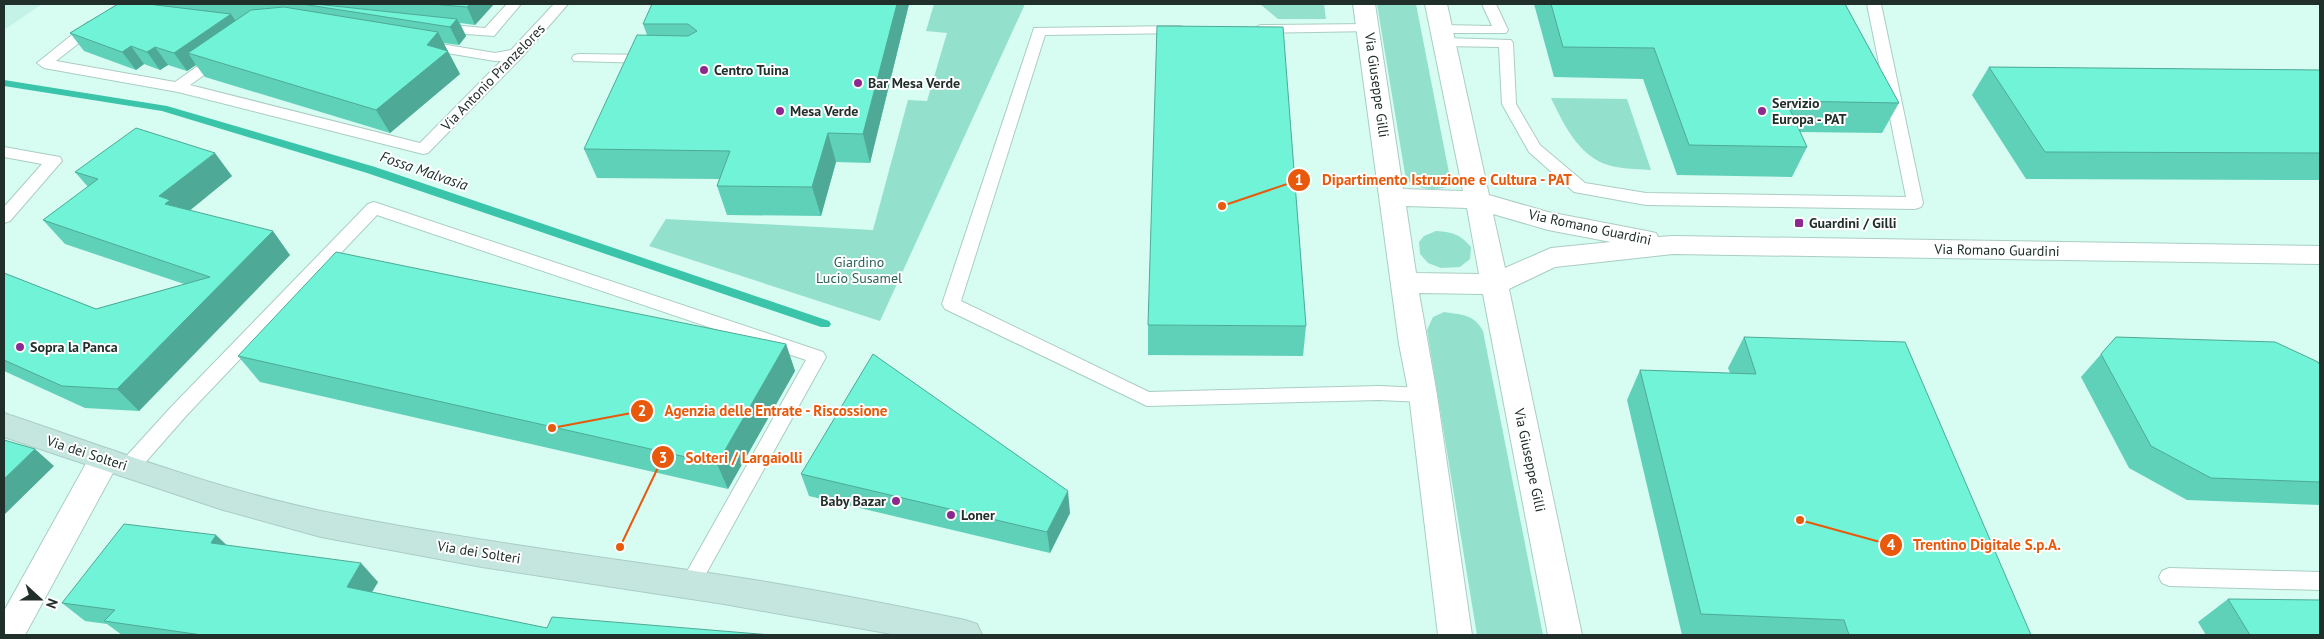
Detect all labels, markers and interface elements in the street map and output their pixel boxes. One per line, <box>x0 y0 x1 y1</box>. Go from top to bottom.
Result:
street label: Via Antonio Pranzelores <box>437 20 549 135</box>
street label: Via Giuseppe Gilli <box>1361 31 1393 138</box>
place label: Centro Tuina <box>714 61 789 79</box>
marker: Centro Tuina <box>698 64 710 76</box>
place label: Bar Mesa Verde <box>868 74 960 92</box>
marker: Bar Mesa Verde <box>852 77 864 89</box>
place label: Servizio Europa - PAT <box>1772 94 1846 128</box>
place label: Mesa Verde <box>790 102 858 120</box>
marker: Mesa Verde <box>774 105 786 117</box>
marker: Servizio Europa - PAT <box>1756 105 1768 117</box>
water label: Fossa Malvasia <box>378 147 471 195</box>
callout: Dipartimento Istruzione e Cultura - PAT <box>1286 165 1583 195</box>
text: 1 <box>1295 170 1303 189</box>
text: Dipartimento Istruzione e Cultura - PAT <box>1322 170 1572 189</box>
street label: Via Romano Guardini <box>1526 205 1653 249</box>
place label: Guardini / Gilli <box>1809 214 1897 232</box>
marker: Guardini / Gilli <box>1793 217 1805 229</box>
street label: Via Romano Guardini <box>1933 240 2060 260</box>
park label: Giardino Lucio Susamel <box>816 253 902 287</box>
place label: Sopra la Panca <box>30 338 118 356</box>
marker: Sopra la Panca <box>14 341 26 353</box>
callout: Agenzia delle Entrate - Riscossione <box>629 396 899 426</box>
text: 2 <box>638 401 646 420</box>
text: Agenzia delle Entrate - Riscossione <box>665 401 888 420</box>
street label: Via Giuseppe Gilli <box>1510 406 1550 513</box>
street label: Via dei Solteri <box>43 431 130 475</box>
callout: Solteri / Largaiolli <box>651 442 813 472</box>
text: 3 <box>659 448 667 467</box>
text: Solteri / Largaiolli <box>685 448 803 467</box>
place label: Baby Bazar <box>820 492 886 510</box>
marker: Baby Bazar <box>890 495 902 507</box>
place label: Loner <box>961 506 995 524</box>
marker: Loner <box>945 509 957 521</box>
callout: Trentino Digitale S.p.A. <box>1878 530 2071 560</box>
text: 4 <box>1887 535 1896 554</box>
text: Trentino Digitale S.p.A. <box>1913 535 2061 554</box>
street label: Via dei Solteri <box>435 536 522 567</box>
north arrow <box>15 574 65 624</box>
text: N <box>42 596 62 611</box>

